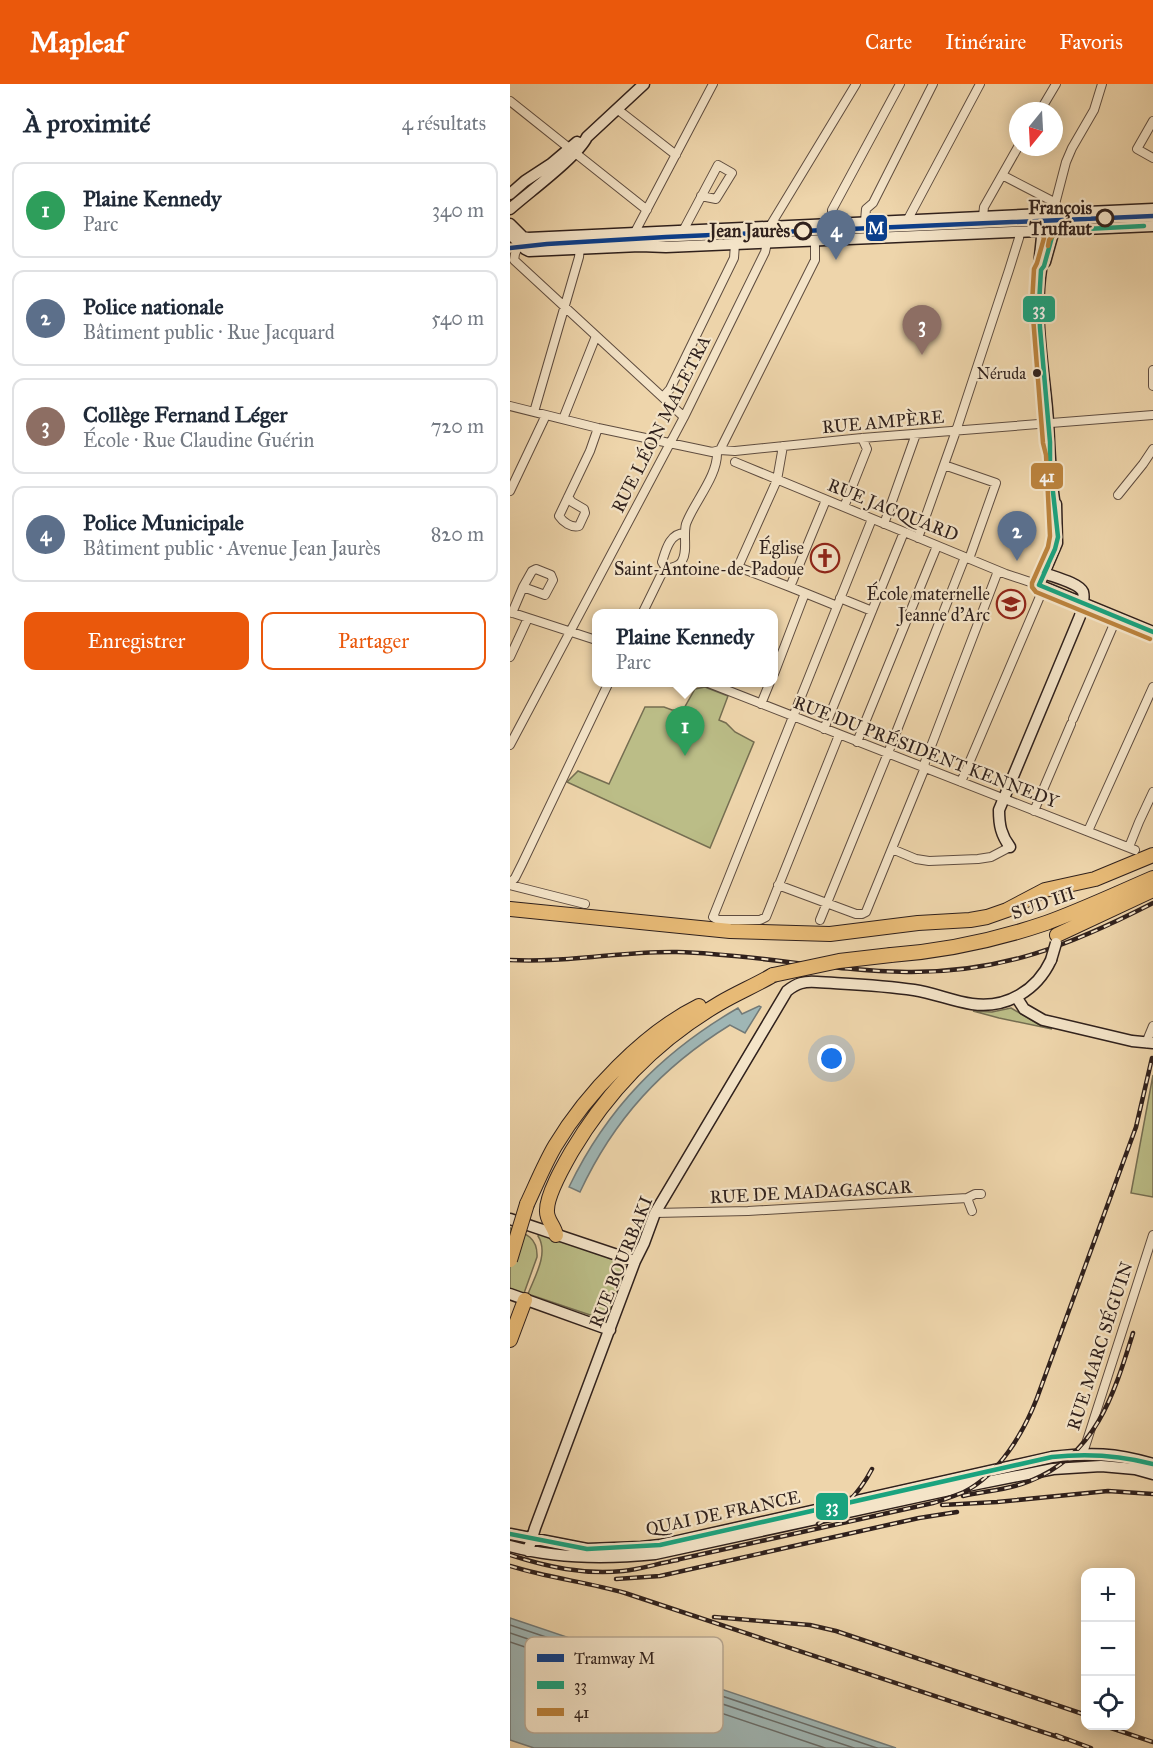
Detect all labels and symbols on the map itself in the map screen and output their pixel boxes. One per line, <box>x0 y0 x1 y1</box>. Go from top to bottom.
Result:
north arrow <box>1009 102 1063 156</box>
place label: François Truffaut <box>1028 197 1093 240</box>
marker: François Truffaut <box>1096 209 1114 227</box>
pin: 4 <box>816 210 856 260</box>
line badge: M <box>865 214 888 242</box>
text: M <box>868 219 885 238</box>
place label: Jean Jaurès <box>708 220 790 243</box>
marker: Jean Jaurès <box>794 222 812 240</box>
line badge: 33 <box>1022 295 1056 323</box>
text: 33 <box>1033 300 1045 320</box>
pin: 3 <box>902 306 942 355</box>
street label: RUE LÉON MALETRA <box>605 331 715 516</box>
place label: Néruda <box>977 364 1026 383</box>
marker: Néruda <box>1031 367 1043 379</box>
street label: RUE AMPÈRE <box>821 404 945 438</box>
line badge: 41 <box>1030 462 1064 490</box>
text: 41 <box>1039 467 1055 487</box>
street label: RUE JACQUARD <box>824 474 962 547</box>
pin: 2 <box>998 512 1036 561</box>
place label: Église Saint-Antoine-de-Padoue <box>614 535 804 580</box>
church icon: Église Saint-Antoine-de-Padoue <box>809 542 841 574</box>
place label: École maternelle Jeanne d'Arc <box>866 581 990 627</box>
school or university icon: École maternelle Jeanne d'Arc <box>995 588 1027 620</box>
street label: RUE DU PRÉSIDENT KENNEDY <box>791 689 1063 813</box>
pin: 1 <box>666 706 705 756</box>
street label: SUD III <box>1008 882 1078 924</box>
your location <box>817 1044 846 1073</box>
street label: RUE DE MADAGASCAR <box>709 1176 914 1208</box>
street label: RUE BOURBAKI <box>585 1193 657 1331</box>
street label: RUE MARC SÉGUIN <box>1060 1258 1138 1433</box>
street label: QUAI DE FRANCE <box>644 1486 802 1540</box>
line badge: 33 <box>815 1492 849 1521</box>
text: 33 <box>826 1497 838 1517</box>
legend <box>525 1637 723 1733</box>
text: Tramway M <box>574 1649 655 1668</box>
text: 33 <box>574 1676 587 1695</box>
text: 41 <box>574 1703 589 1722</box>

